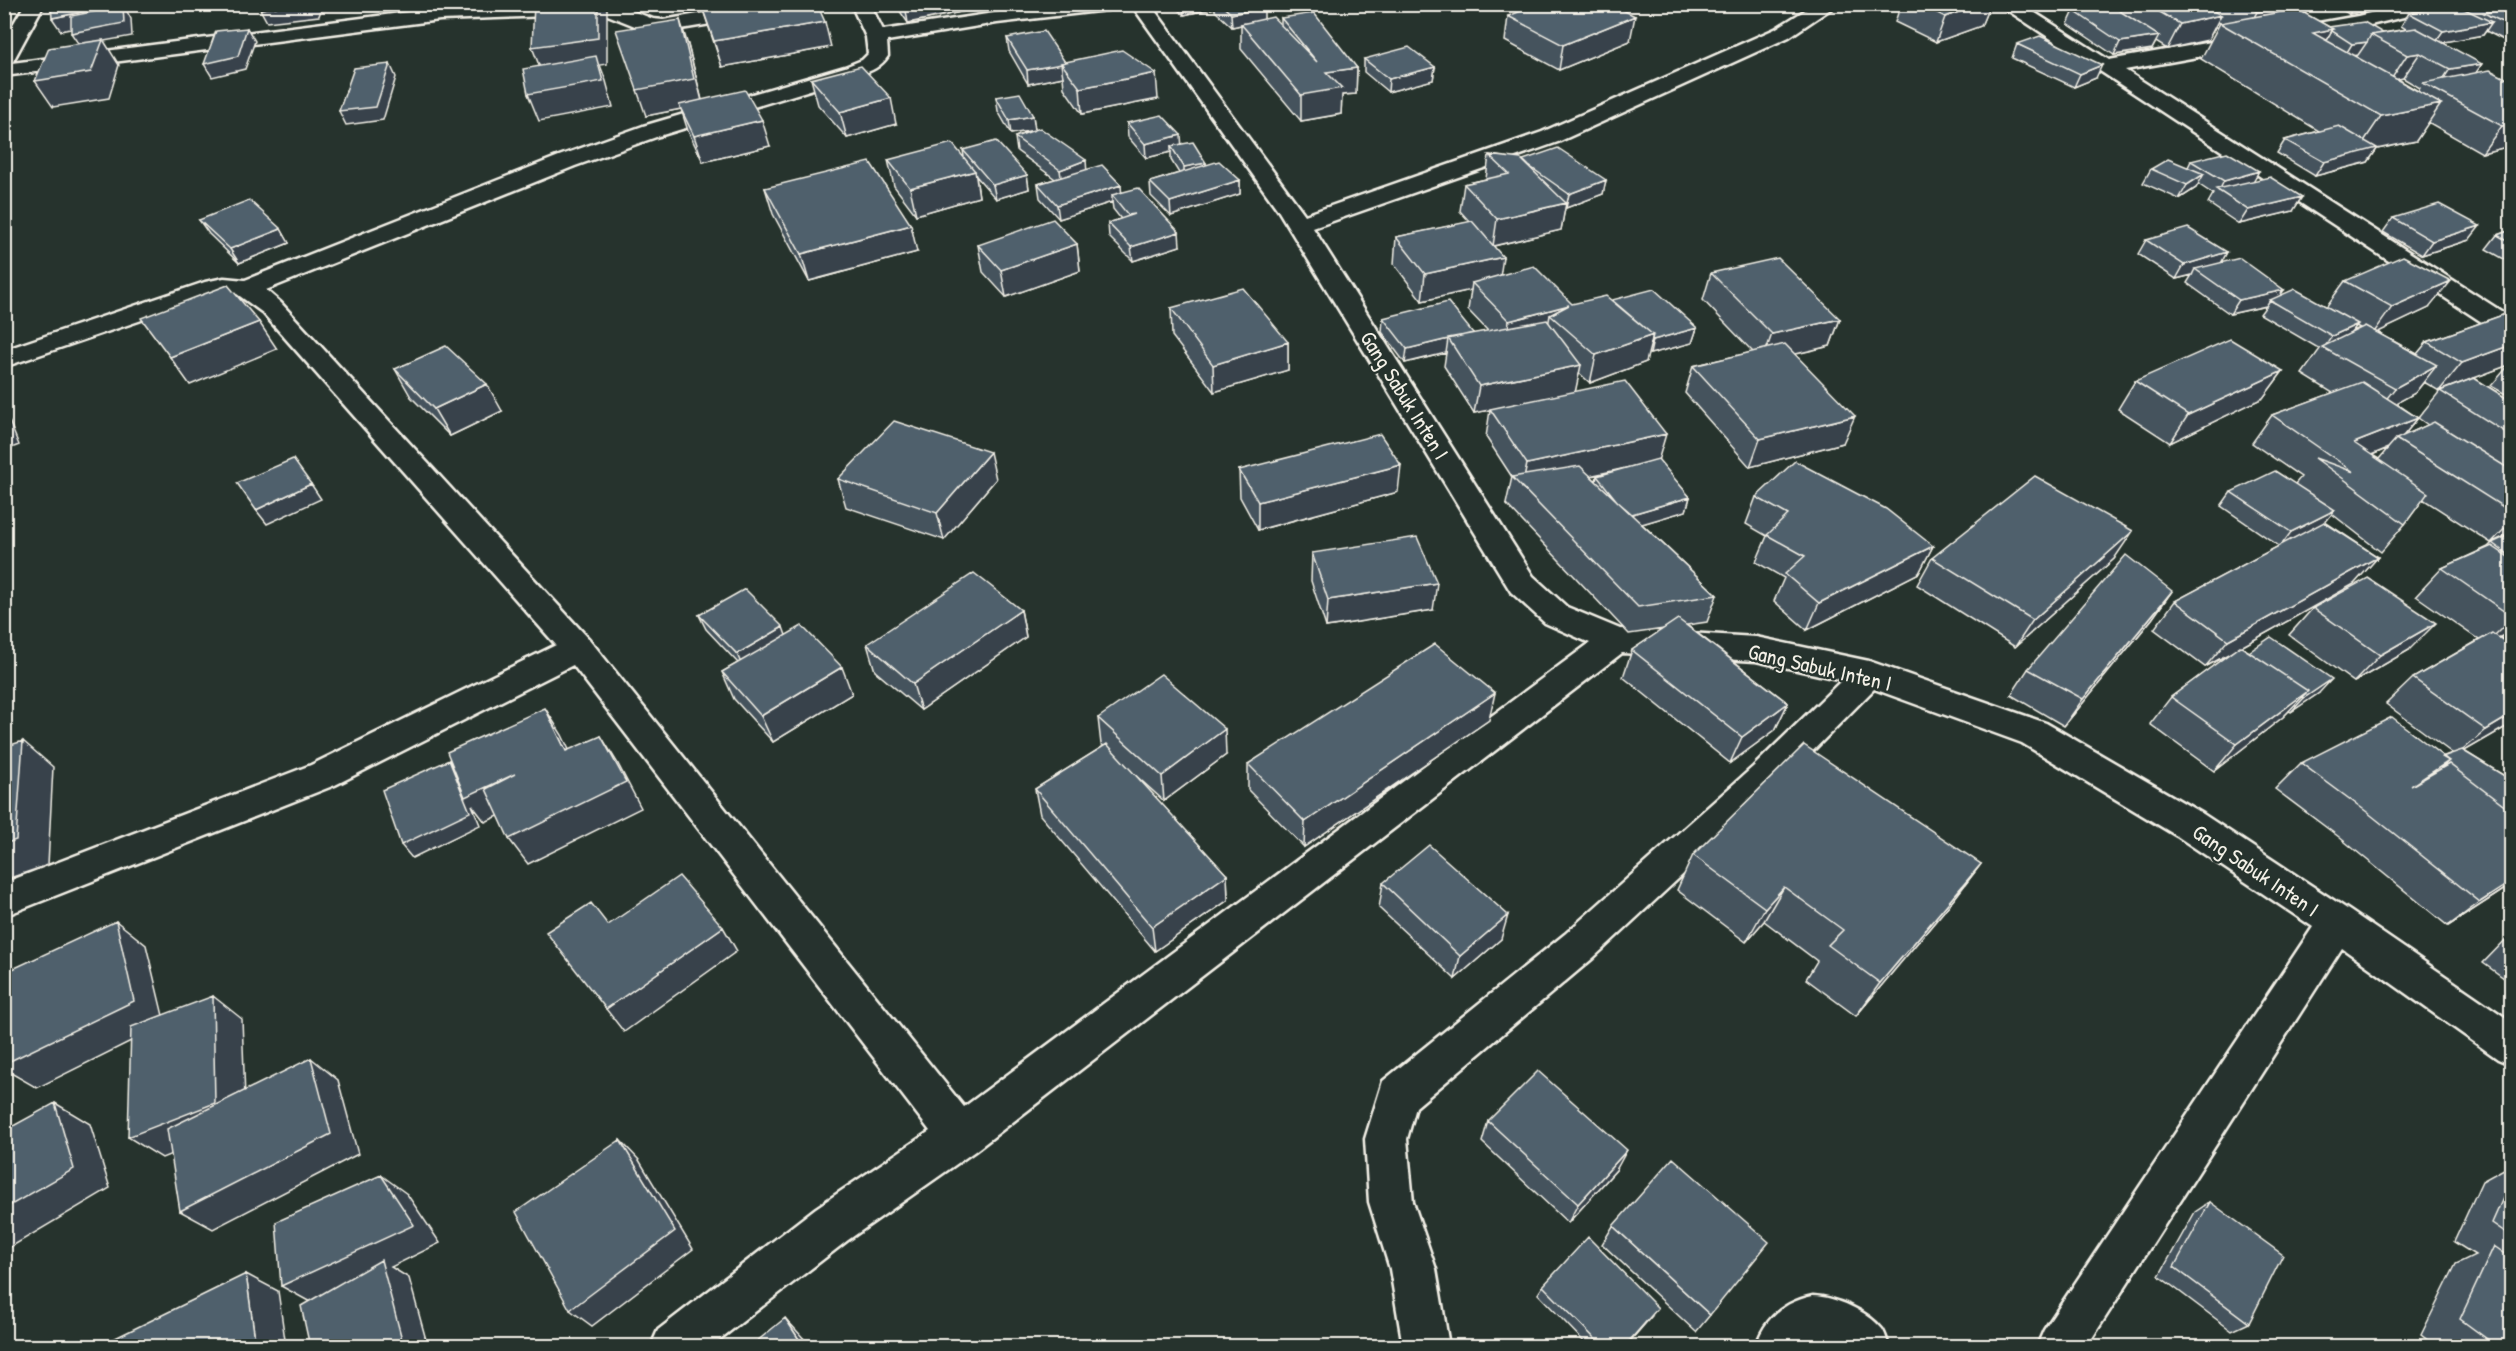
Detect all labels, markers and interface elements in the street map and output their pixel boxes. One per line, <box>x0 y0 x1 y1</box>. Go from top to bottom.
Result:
street label: Gang Sabuk Inten I <box>1353 325 1457 465</box>
street label: Gang Sabuk Inten I <box>1745 636 1895 698</box>
street label: Gang Sabuk Inten I <box>2187 817 2325 923</box>

